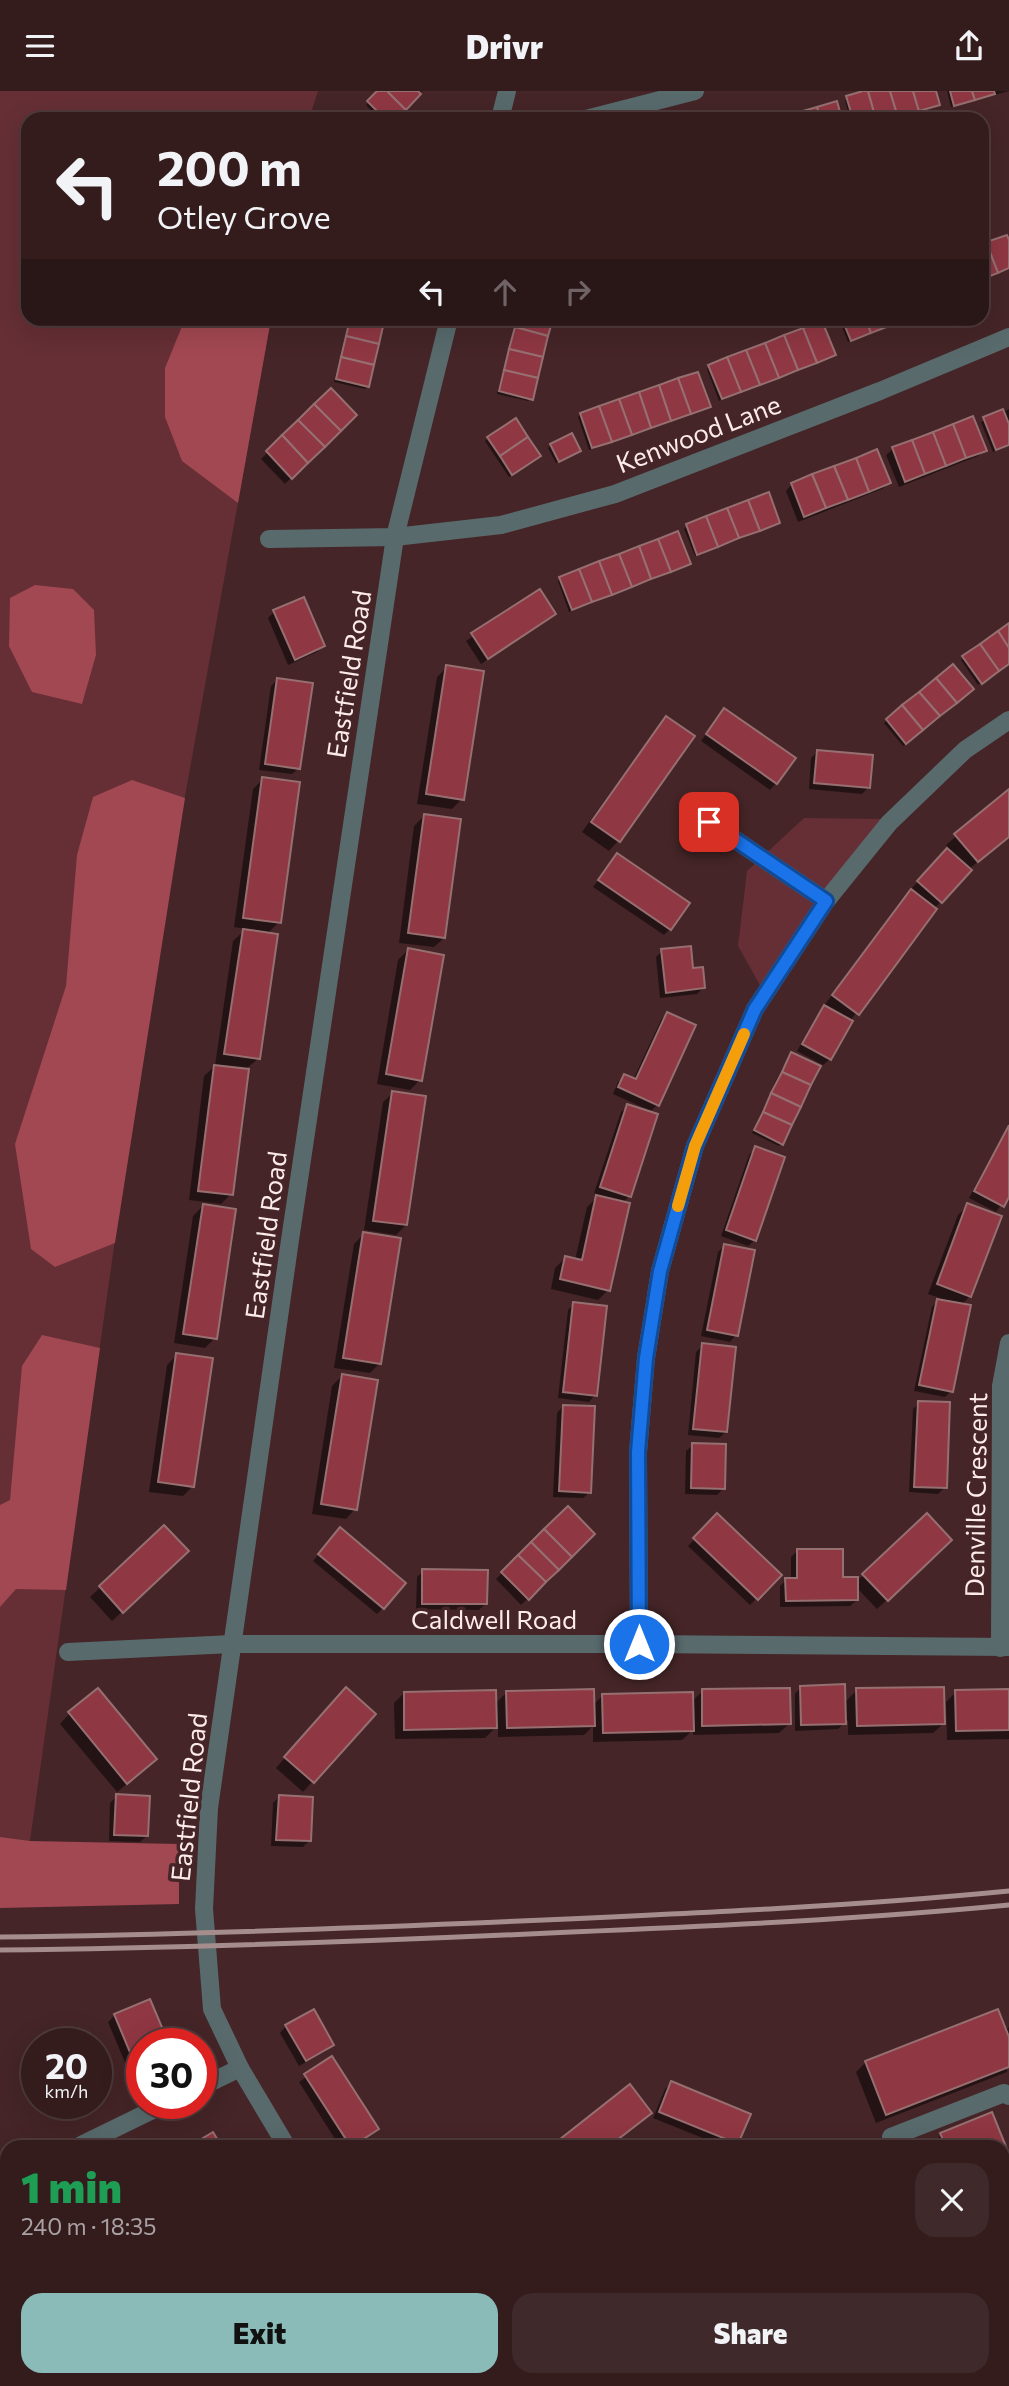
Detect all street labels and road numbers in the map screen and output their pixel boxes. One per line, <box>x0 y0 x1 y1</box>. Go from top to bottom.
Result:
street label: Kenwood Lane <box>612 387 784 479</box>
street label: Eastfield Road <box>319 588 377 760</box>
street label: Eastfield Road <box>238 1149 292 1321</box>
street label: Denville Crescent <box>958 1392 992 1598</box>
street label: Caldwell Road <box>411 1603 577 1634</box>
street label: Eastfield Road <box>164 1711 212 1883</box>

